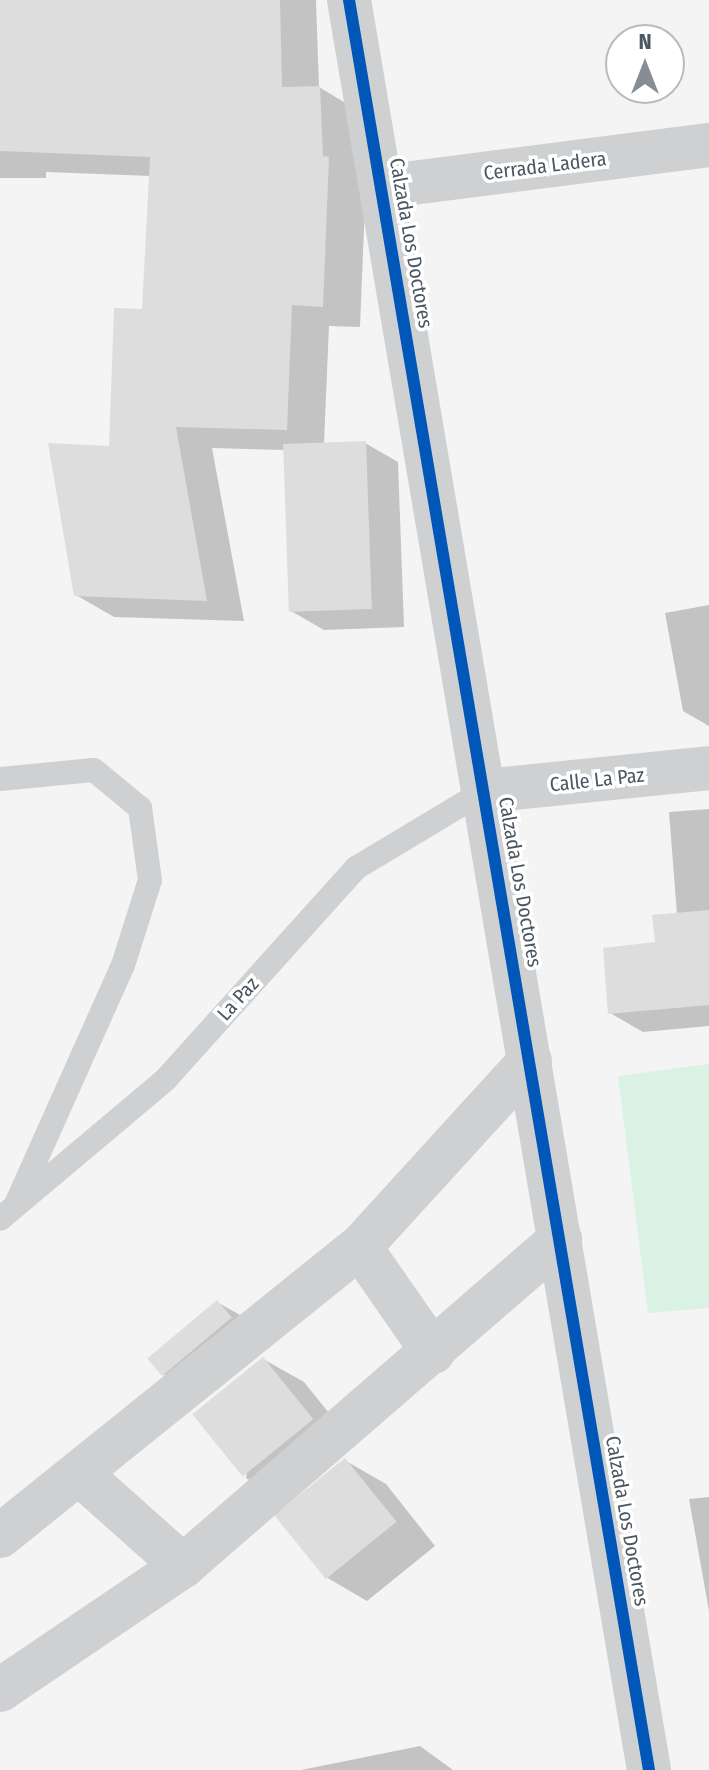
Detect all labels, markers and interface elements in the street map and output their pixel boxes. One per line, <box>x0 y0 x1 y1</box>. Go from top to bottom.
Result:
north arrow <box>605 24 685 104</box>
text: N <box>638 28 652 55</box>
street label: Cerrada Ladera <box>482 147 608 185</box>
street label: Calzada Los Doctores <box>384 156 438 330</box>
street label: Calle La Paz <box>549 763 645 797</box>
street label: Calzada Los Doctores <box>493 795 547 969</box>
street label: La Paz <box>212 972 264 1026</box>
street label: Calzada Los Doctores <box>600 1434 654 1608</box>

